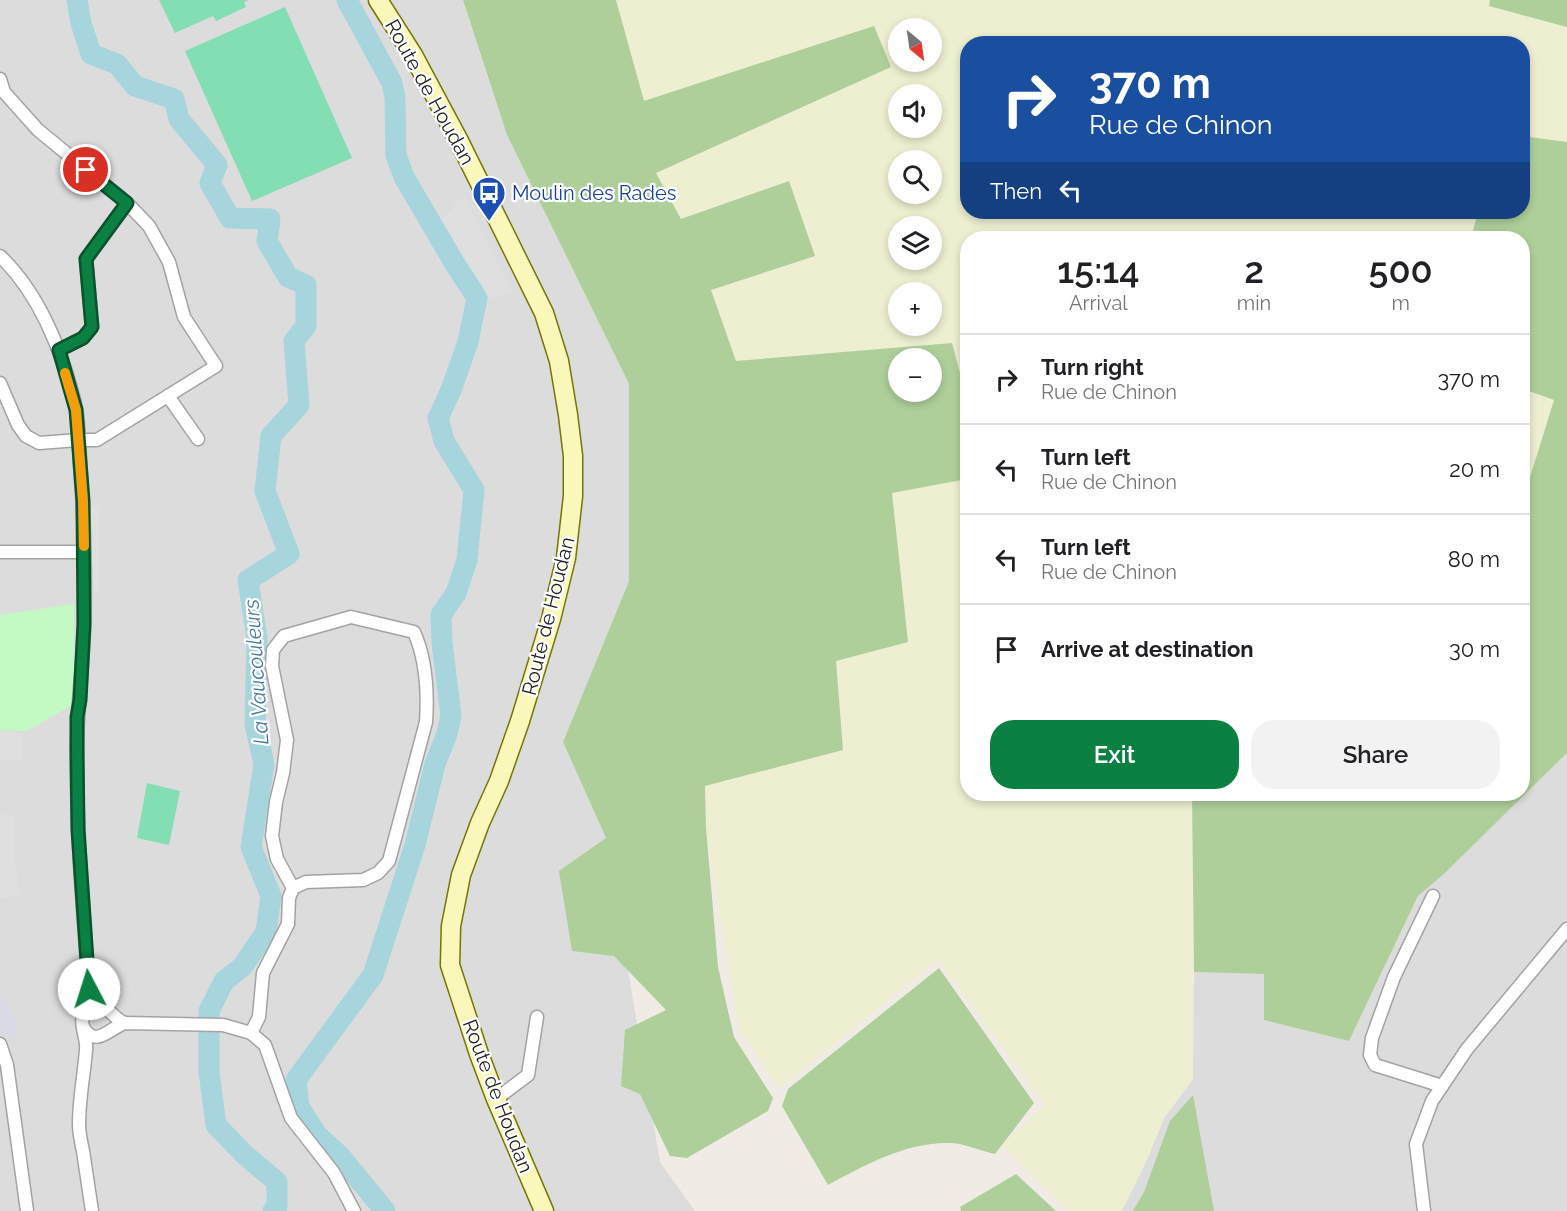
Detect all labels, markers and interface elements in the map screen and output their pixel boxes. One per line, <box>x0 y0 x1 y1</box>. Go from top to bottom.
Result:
street label: Route de Houdan <box>380 15 480 169</box>
north arrow <box>888 18 942 72</box>
map controls <box>888 18 942 402</box>
text: 370 m <box>1089 59 1211 108</box>
icon: right <box>990 60 1068 138</box>
button: sound <box>888 84 942 138</box>
text: Rue de Chinon <box>1089 109 1272 140</box>
pin <box>60 144 111 195</box>
button: search <box>888 150 942 204</box>
icon: arrive <box>69 153 102 186</box>
icon: left <box>1054 174 1087 207</box>
bus stop icon: Moulin des Rades <box>471 175 507 222</box>
text: Then <box>990 178 1042 204</box>
place label: Moulin des Rades <box>512 181 676 205</box>
button: layers <box>888 216 942 270</box>
text: 15:14 <box>1057 249 1139 291</box>
text: 2 <box>1244 249 1264 291</box>
text: 500 <box>1369 249 1433 291</box>
button: + <box>888 282 942 336</box>
text: Arrival <box>1069 291 1128 315</box>
text: min <box>1237 291 1271 315</box>
text: m <box>1391 291 1410 315</box>
button: − <box>888 348 942 402</box>
text: Turn right <box>1041 354 1144 380</box>
icon: right <box>990 363 1023 396</box>
text: 370 m <box>1437 366 1500 392</box>
text: Rue de Chinon <box>1041 380 1177 404</box>
text: Turn left <box>1041 444 1131 470</box>
icon: left <box>990 453 1023 486</box>
text: 20 m <box>1449 456 1500 482</box>
text: Rue de Chinon <box>1041 470 1177 494</box>
street label: Route de Houdan <box>517 534 579 698</box>
text: Turn left <box>1041 534 1131 560</box>
icon: left <box>990 543 1023 576</box>
text: 80 m <box>1448 546 1500 572</box>
text: Rue de Chinon <box>1041 560 1177 584</box>
water label: La Vaucouleurs <box>238 598 274 746</box>
icon: arrive <box>990 633 1023 666</box>
text: Arrive at destination <box>1041 636 1254 662</box>
text: 30 m <box>1449 636 1500 662</box>
button: Exit <box>990 720 1239 789</box>
button: Share <box>1251 720 1500 789</box>
position arrow <box>57 957 121 1021</box>
street label: Route de Houdan <box>458 1016 538 1176</box>

